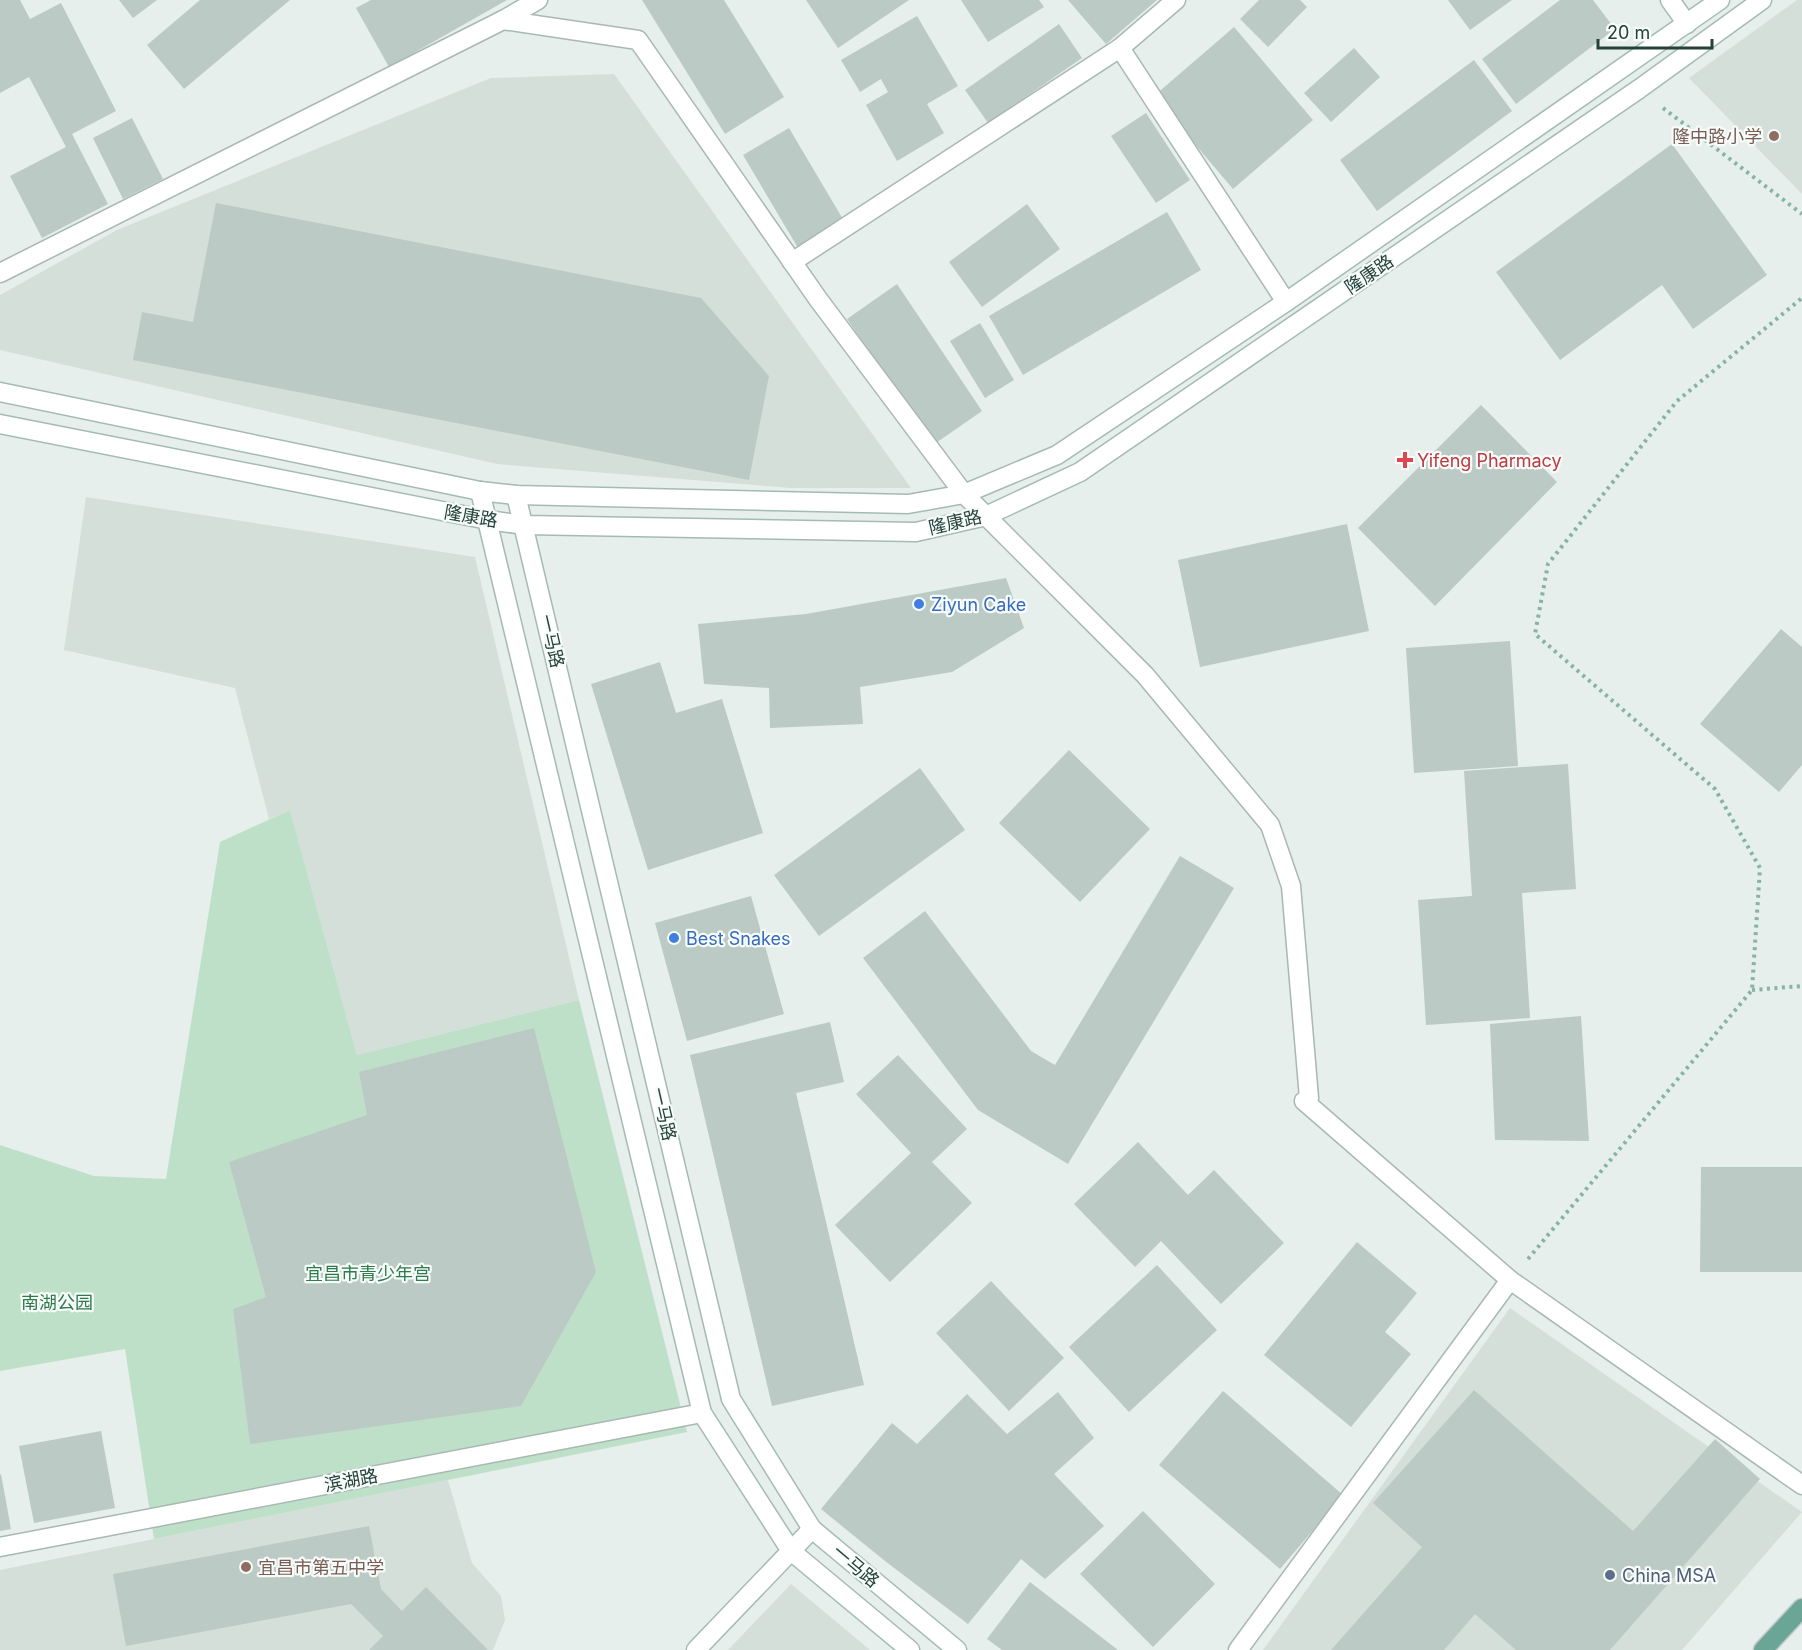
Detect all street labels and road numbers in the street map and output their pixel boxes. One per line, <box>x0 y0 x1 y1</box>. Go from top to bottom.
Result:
street label: 隆康路 <box>1341 250 1397 298</box>
street label: 隆康路 <box>443 501 499 531</box>
street label: 隆康路 <box>926 506 984 538</box>
street label: 一马路 <box>536 612 568 670</box>
street label: 一马路 <box>648 1085 680 1143</box>
street label: 滨湖路 <box>322 1465 380 1495</box>
street label: 一马路 <box>829 1541 883 1591</box>

